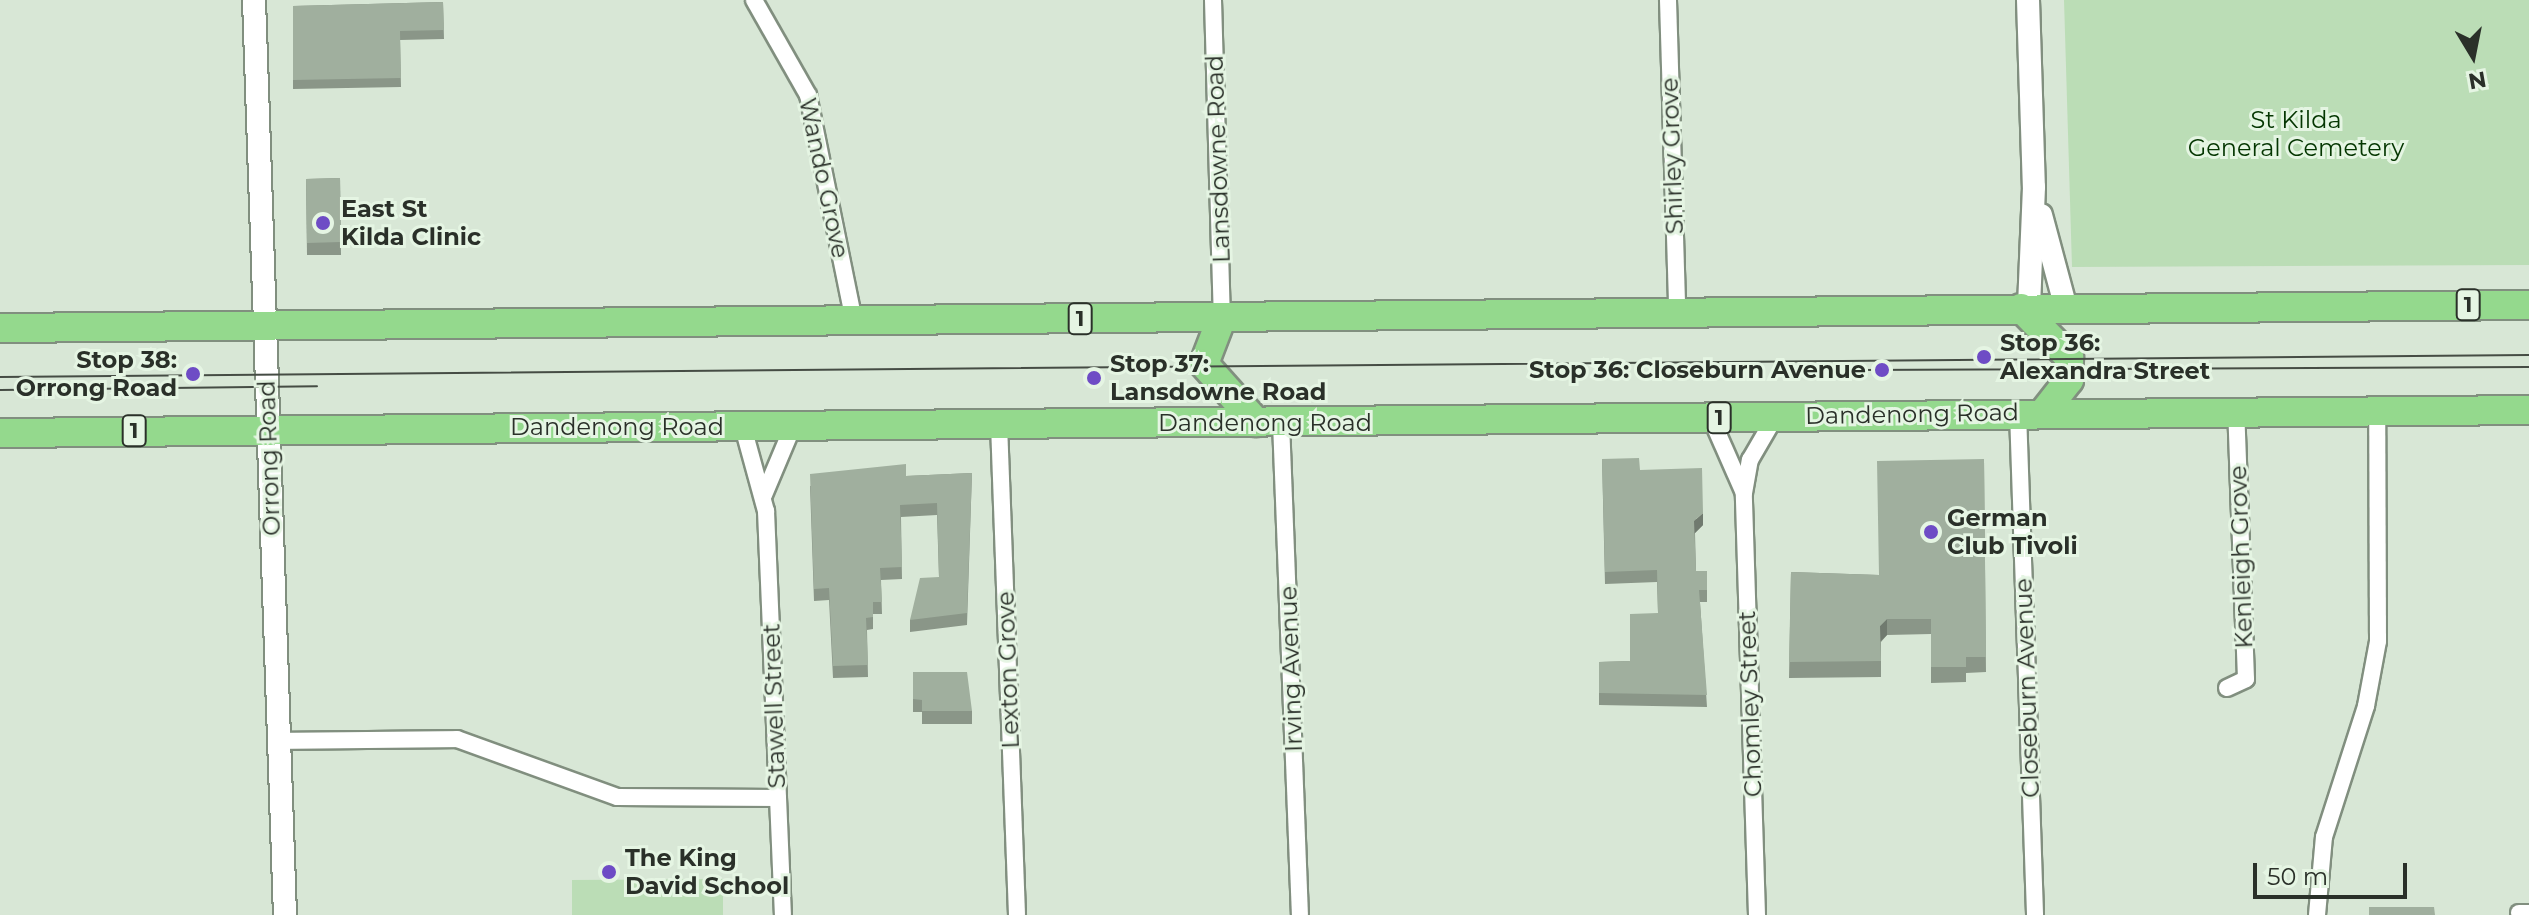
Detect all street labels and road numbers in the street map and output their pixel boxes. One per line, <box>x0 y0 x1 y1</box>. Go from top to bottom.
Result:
street label: Lansdowne Road <box>1200 55 1236 263</box>
street label: Shirley Grove <box>1655 77 1689 235</box>
street label: Wando Grove <box>793 95 855 261</box>
road number: 1 <box>2454 287 2482 323</box>
road number: 1 <box>1066 301 1094 337</box>
street label: Orrong Road <box>252 380 286 536</box>
street label: Dandenong Road <box>1805 398 2019 430</box>
road number: 1 <box>1705 400 1733 436</box>
street label: Dandenong Road <box>1158 409 1372 437</box>
road number: 1 <box>120 413 148 449</box>
street label: Dandenong Road <box>510 413 724 441</box>
street label: Kenleigh Grove <box>2223 465 2259 649</box>
street label: Closeburn Avenue <box>2009 578 2045 798</box>
street label: Irving Avenue <box>1274 585 1308 753</box>
street label: Lexton Grove <box>991 591 1025 749</box>
street label: Chomley Street <box>1732 610 1768 798</box>
street label: Stawell Street <box>757 623 791 789</box>

